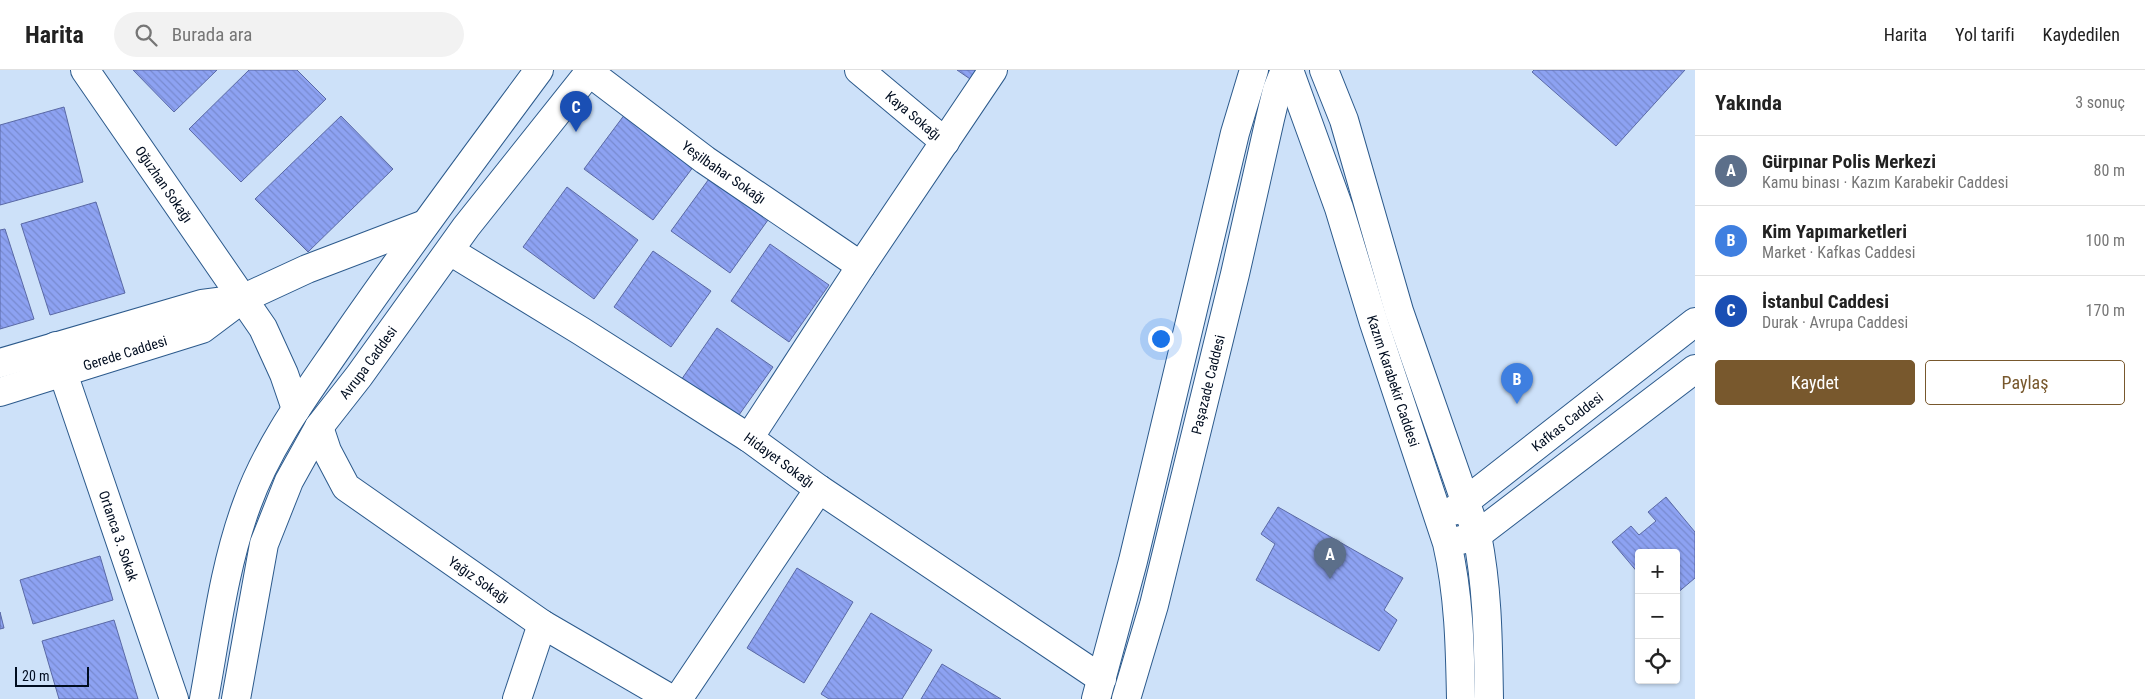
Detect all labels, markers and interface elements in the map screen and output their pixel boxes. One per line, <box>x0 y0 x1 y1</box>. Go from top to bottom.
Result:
search box <box>114 12 464 57</box>
text: Harita <box>25 21 84 49</box>
icon: search <box>132 21 160 49</box>
text: Burada ara <box>172 23 252 46</box>
text: Harita <box>1884 24 1927 45</box>
text: Yol tarifi <box>1955 24 2015 45</box>
text: Kaydedilen <box>2043 24 2120 45</box>
street label: Kaya Sokağı <box>882 88 944 143</box>
pin: C <box>560 91 592 132</box>
text: Yakında <box>1715 91 1782 115</box>
text: 3 sonuç <box>2075 93 2125 112</box>
street label: Yeşilbahar Sokağı <box>679 137 769 207</box>
street label: Oğuzhan Sokağı <box>132 143 196 226</box>
text: Gürpınar Polis Merkezi <box>1762 150 1936 173</box>
text: A <box>1726 161 1736 180</box>
text: 80 m <box>2093 161 2125 180</box>
text: Kamu binası · Kazım Karabekir Caddesi <box>1762 173 2009 192</box>
text: Kim Yapımarketleri <box>1762 220 1907 243</box>
text: B <box>1727 231 1735 250</box>
text: 100 m <box>2086 231 2125 250</box>
text: Market · Kafkas Caddesi <box>1762 243 1916 262</box>
text: İstanbul Caddesi <box>1762 290 1889 313</box>
text: C <box>1726 301 1736 320</box>
text: 170 m <box>2086 301 2125 320</box>
street label: Kazım Karabekir Caddesi <box>1364 313 1423 449</box>
text: Durak · Avrupa Caddesi <box>1762 313 1908 332</box>
street label: Avrupa Caddesi <box>336 323 400 402</box>
your location <box>1148 326 1174 352</box>
street label: Gerede Caddesi <box>81 332 169 374</box>
street label: Paşazade Caddesi <box>1188 333 1228 436</box>
button: Kaydet <box>1715 360 1915 405</box>
button: Paylaş <box>1925 360 2125 405</box>
pin: B <box>1501 363 1533 404</box>
street label: Kafkas Caddesi <box>1528 389 1606 455</box>
street label: Hidayet Sokağı <box>741 429 817 491</box>
street label: Ortanca 3. Sokak <box>96 489 142 584</box>
pin: A <box>1314 538 1346 579</box>
map controls <box>1635 549 1680 684</box>
button: + <box>1635 549 1680 594</box>
street label: Yağız Sokağı <box>445 553 512 607</box>
button: − <box>1635 594 1680 639</box>
button: locate <box>1635 639 1680 684</box>
scale bar <box>15 664 89 687</box>
text: 20 m <box>22 668 50 684</box>

